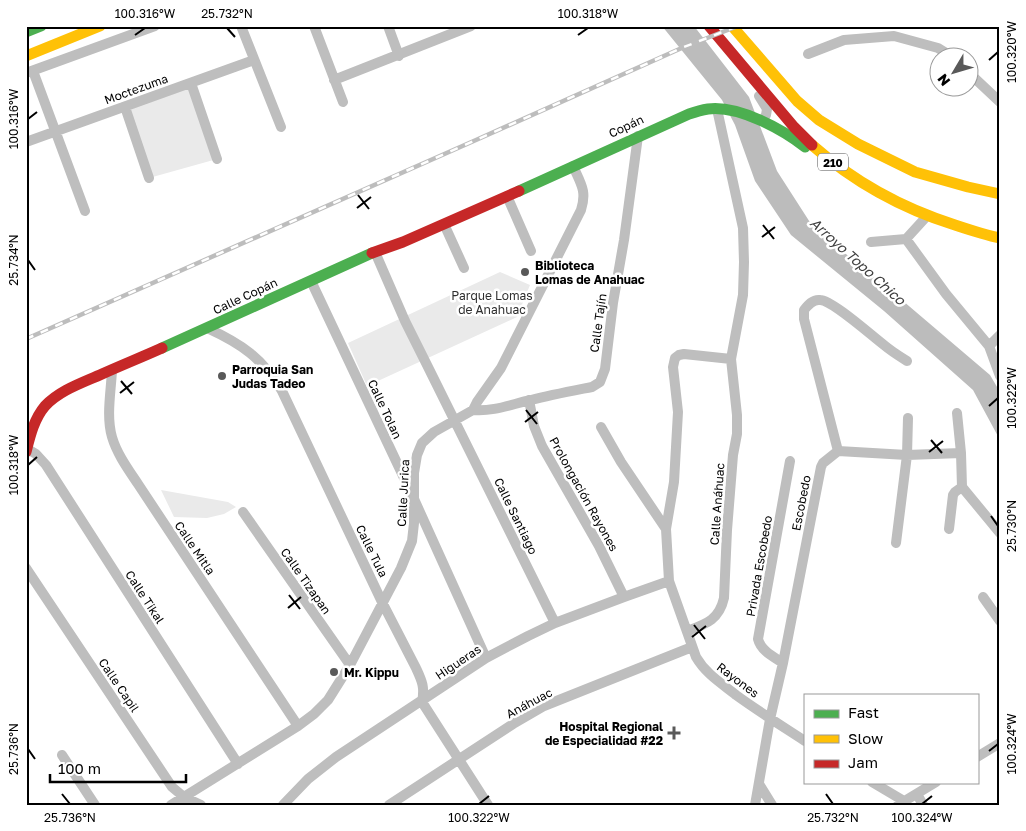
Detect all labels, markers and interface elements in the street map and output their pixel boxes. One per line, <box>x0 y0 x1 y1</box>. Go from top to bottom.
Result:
text: 100.316°W <box>115 6 176 21</box>
text: 25.732°N <box>201 6 253 21</box>
text: 100.318°W <box>558 6 619 21</box>
text: 100.320°W <box>1004 21 1019 83</box>
north arrow <box>928 48 978 98</box>
street label: Moctezuma <box>102 71 170 107</box>
text: N <box>933 71 953 90</box>
text: 100.316°W <box>6 88 21 149</box>
street label: Copán <box>606 111 646 141</box>
road number: 210 <box>818 154 848 170</box>
water label: Arroyo Topo Chico <box>807 214 910 309</box>
text: 25.734°N <box>6 234 21 286</box>
place label: Biblioteca Lomas de Anahuac <box>535 258 645 287</box>
marker: Biblioteca Lomas de Anahuac <box>519 266 531 278</box>
street label: Calle Copán <box>210 275 280 317</box>
park label: Parque Lomas de Anahuac <box>451 288 533 317</box>
street label: Calle Tajín <box>586 293 610 353</box>
place label: Parroquia San Judas Tadeo <box>232 362 313 391</box>
text: 100.322°W <box>1004 367 1019 429</box>
marker: Parroquia San Judas Tadeo <box>216 370 228 382</box>
street label: Calle Tolan <box>365 377 405 441</box>
text: 100.318°W <box>6 434 21 495</box>
street label: Prolongación Rayones <box>546 434 622 554</box>
street label: Calle Jurica <box>394 459 412 527</box>
street label: Calle Anáhuac <box>707 462 727 546</box>
street label: Escobedo <box>788 474 814 532</box>
street label: Calle Santiago <box>491 475 541 557</box>
text: 25.730°N <box>1004 500 1019 552</box>
street label: Privada Escobedo <box>743 514 775 618</box>
street label: Calle Mitla <box>172 518 218 578</box>
street label: Calle Tula <box>353 522 391 580</box>
street label: Calle Tizapan <box>278 545 334 617</box>
street label: Calle Tikal <box>122 568 168 627</box>
street label: Higueras <box>432 641 484 683</box>
street label: Calle Capil <box>95 655 143 715</box>
street label: Rayones <box>714 659 762 701</box>
place label: Mr. Kippu <box>344 665 399 680</box>
marker: Mr. Kippu <box>328 666 340 678</box>
street label: Anáhuac <box>503 684 555 721</box>
legend <box>804 694 978 784</box>
text: Fast <box>848 703 879 721</box>
text: 100.324°W <box>1004 713 1019 775</box>
place label: Hospital Regional de Especialidad #22 <box>545 719 663 748</box>
text: 25.736°N <box>6 723 21 775</box>
marker: Hospital Regional de Especialidad #22 <box>667 726 681 740</box>
text: Slow <box>848 729 883 747</box>
scale bar <box>50 751 186 783</box>
text: Jam <box>848 753 878 771</box>
text: 100 m <box>58 759 101 777</box>
text: 25.736°N <box>44 810 96 825</box>
text: 100.322°W <box>448 810 510 825</box>
text: 25.732°N <box>807 810 859 825</box>
text: 100.324°W <box>891 810 953 825</box>

